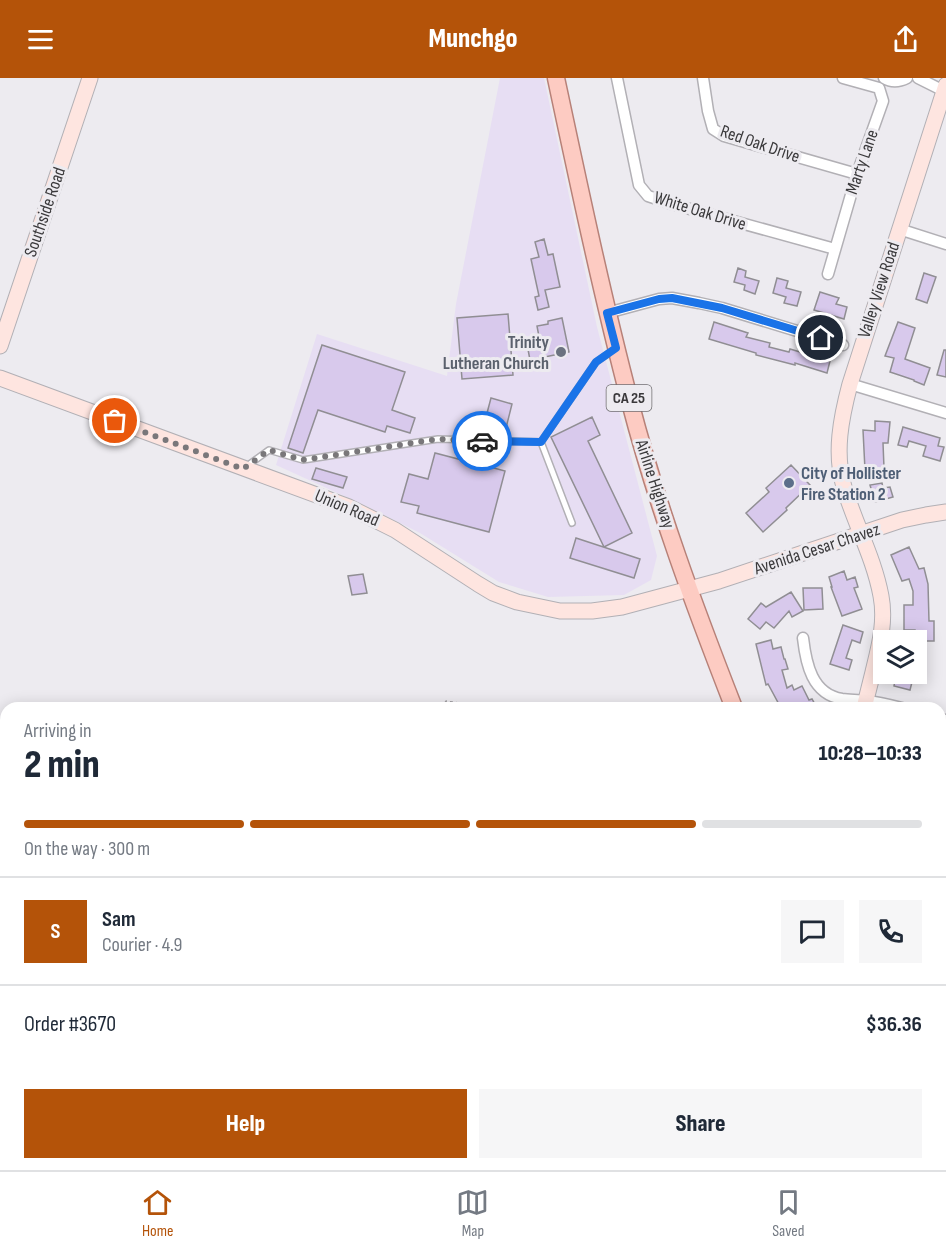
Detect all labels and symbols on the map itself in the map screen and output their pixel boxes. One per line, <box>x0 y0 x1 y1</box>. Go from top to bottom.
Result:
street label: Red Oak Drive <box>718 121 802 167</box>
street label: Marty Lane <box>841 127 883 197</box>
street label: Southside Road <box>20 164 70 260</box>
street label: White Oak Drive <box>651 187 749 235</box>
street label: Valley View Road <box>854 239 904 341</box>
pin <box>795 312 846 363</box>
place label: Trinity Lutheran Church <box>443 332 550 374</box>
marker: Trinity Lutheran Church <box>554 345 568 359</box>
road number: CA 25 <box>606 385 652 411</box>
pin <box>89 395 140 446</box>
courier <box>452 411 512 471</box>
street label: Airline Highway <box>630 436 679 531</box>
place label: City of Hollister Fire Station 2 <box>801 463 902 505</box>
marker: City of Hollister Fire Station 2 <box>782 476 796 490</box>
street label: Union Road <box>312 485 382 531</box>
street label: Avenida Cesar Chavez <box>751 519 883 580</box>

